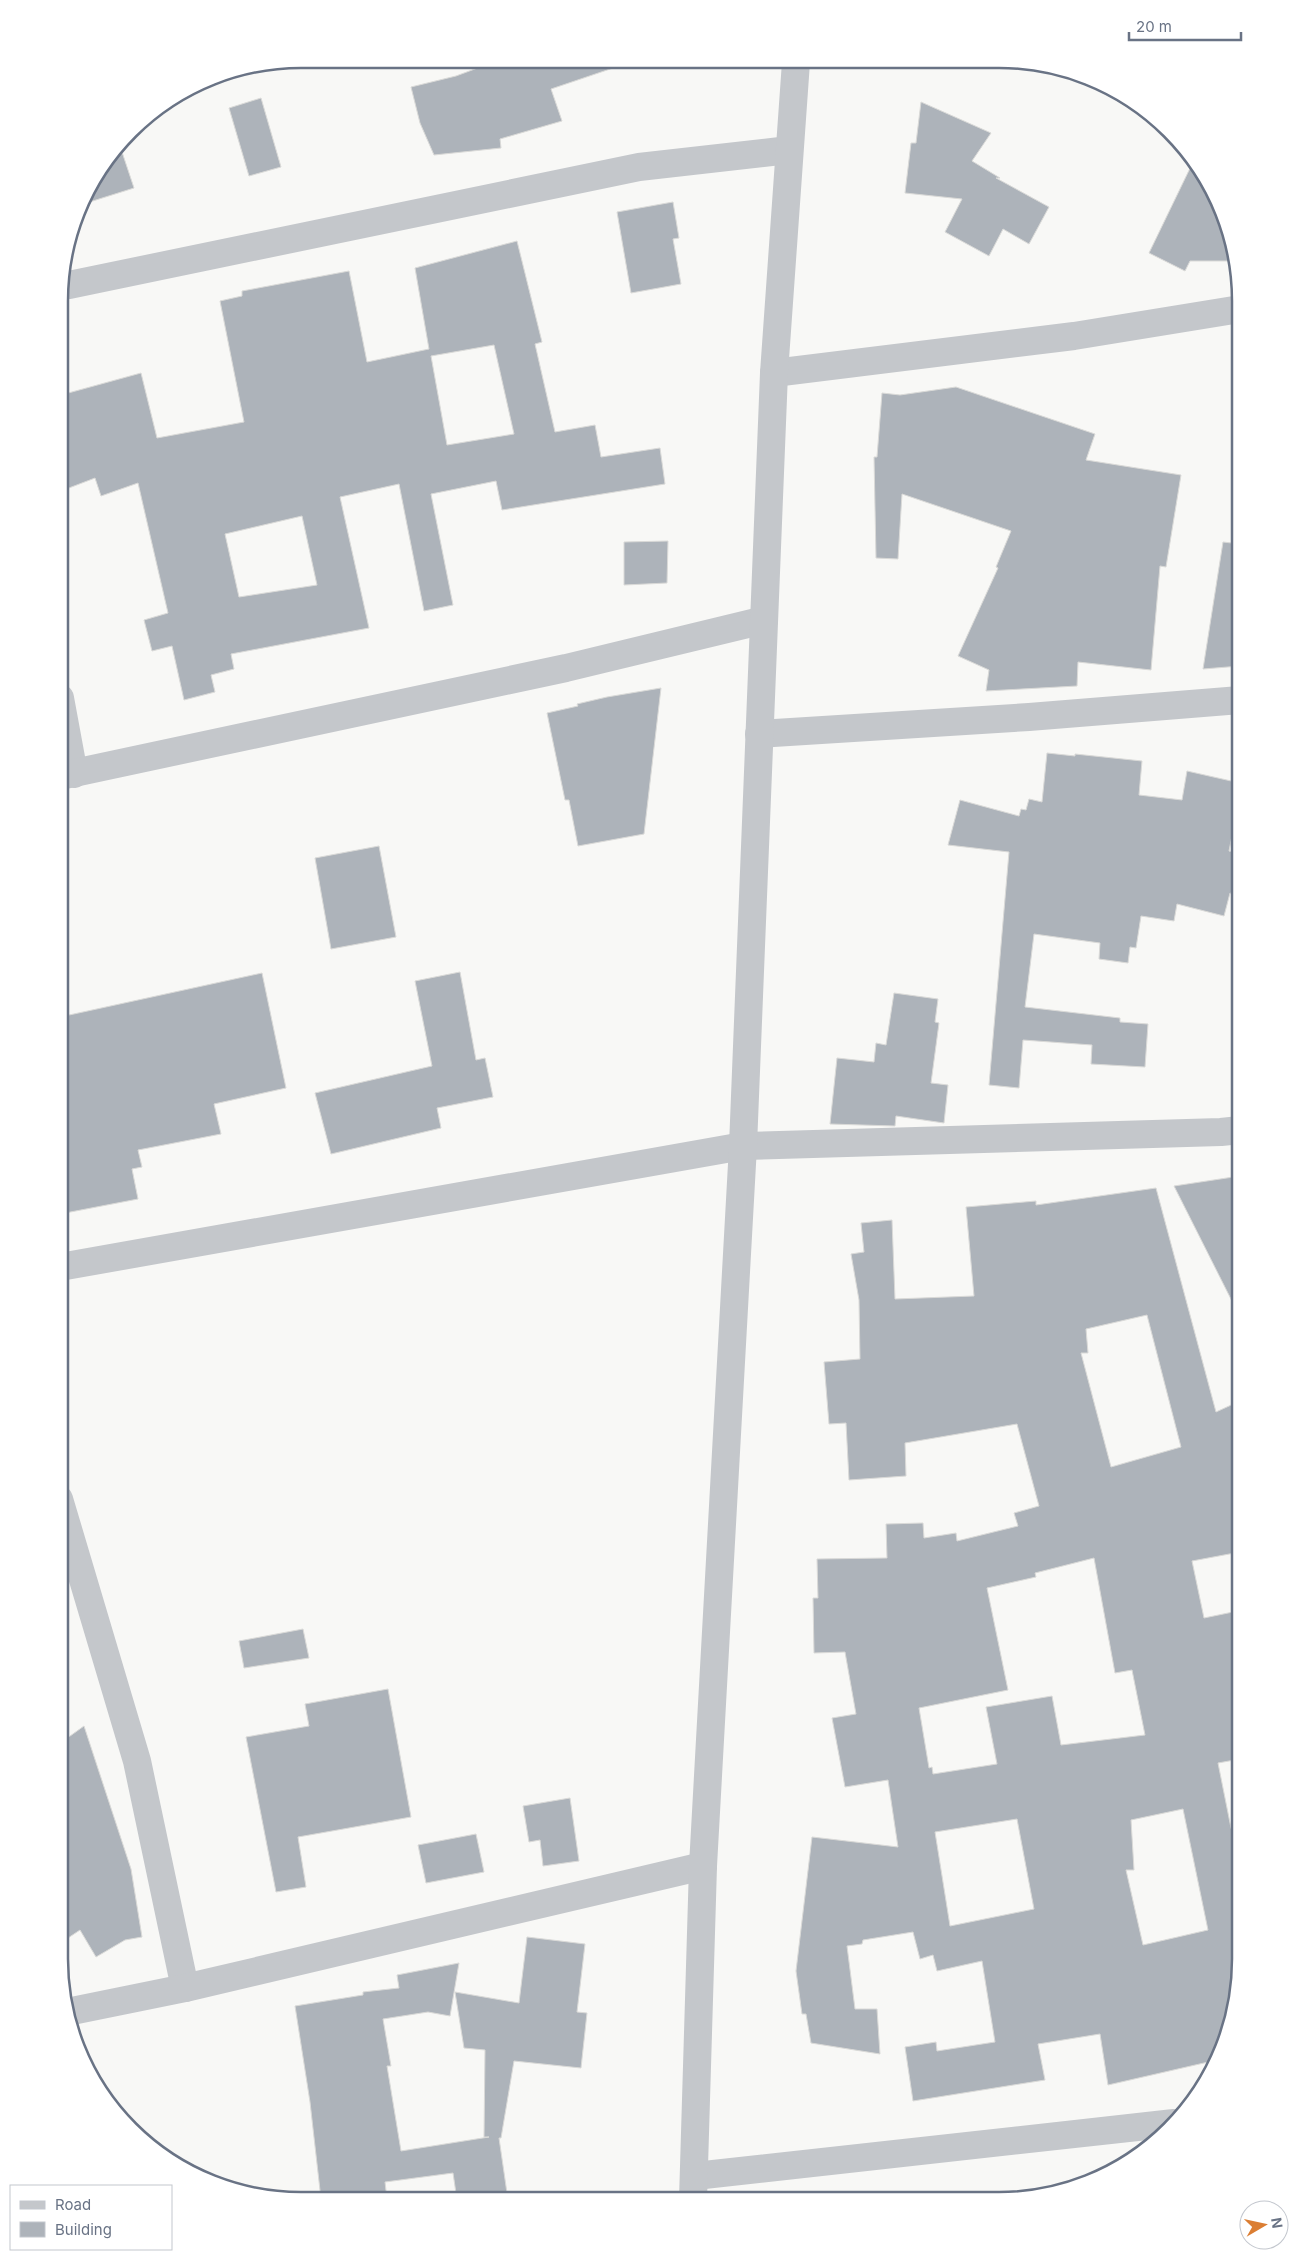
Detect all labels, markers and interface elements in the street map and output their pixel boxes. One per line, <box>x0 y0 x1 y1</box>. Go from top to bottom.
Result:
scale bar <box>1129 10 1242 42</box>
text: 20 m <box>1136 17 1172 36</box>
legend <box>10 2185 172 2250</box>
text: Road <box>55 2195 91 2214</box>
north arrow <box>1239 2200 1289 2250</box>
text: N <box>1268 2216 1287 2229</box>
text: Building <box>55 2220 112 2239</box>

